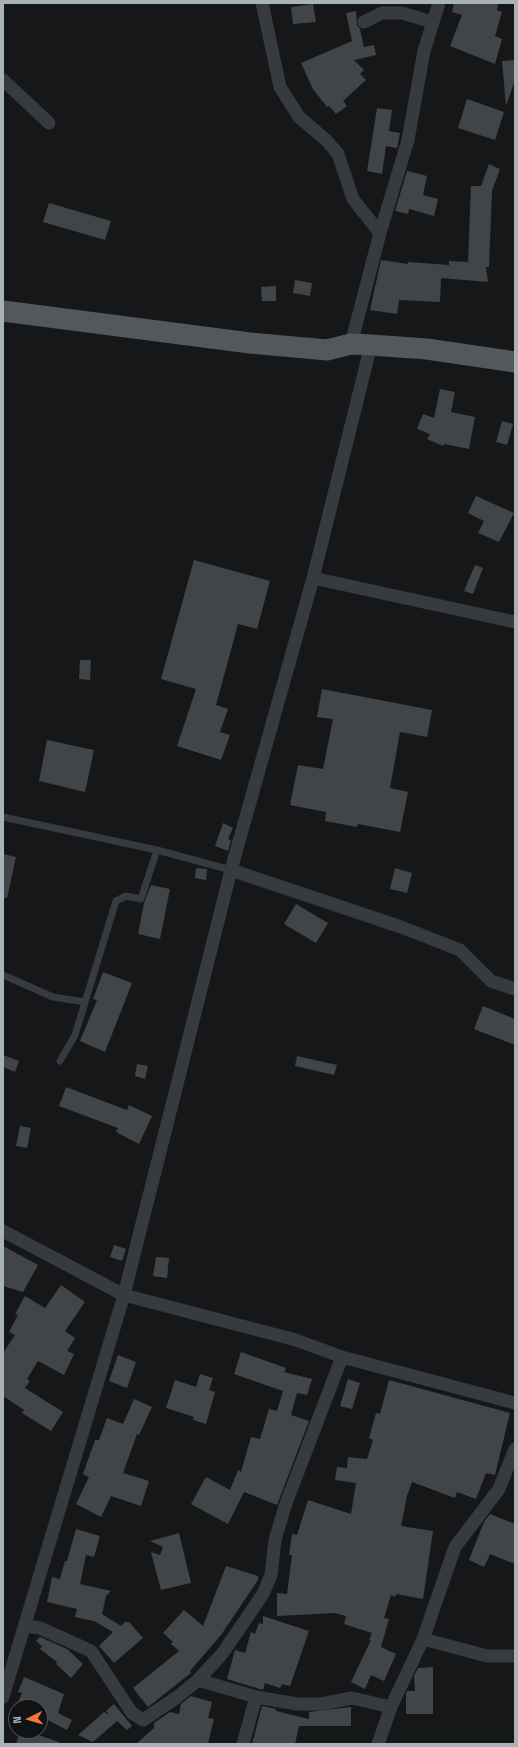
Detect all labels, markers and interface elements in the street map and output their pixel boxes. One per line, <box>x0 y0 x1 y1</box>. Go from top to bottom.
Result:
north arrow <box>8 1699 48 1739</box>
text: N <box>10 1716 24 1724</box>

